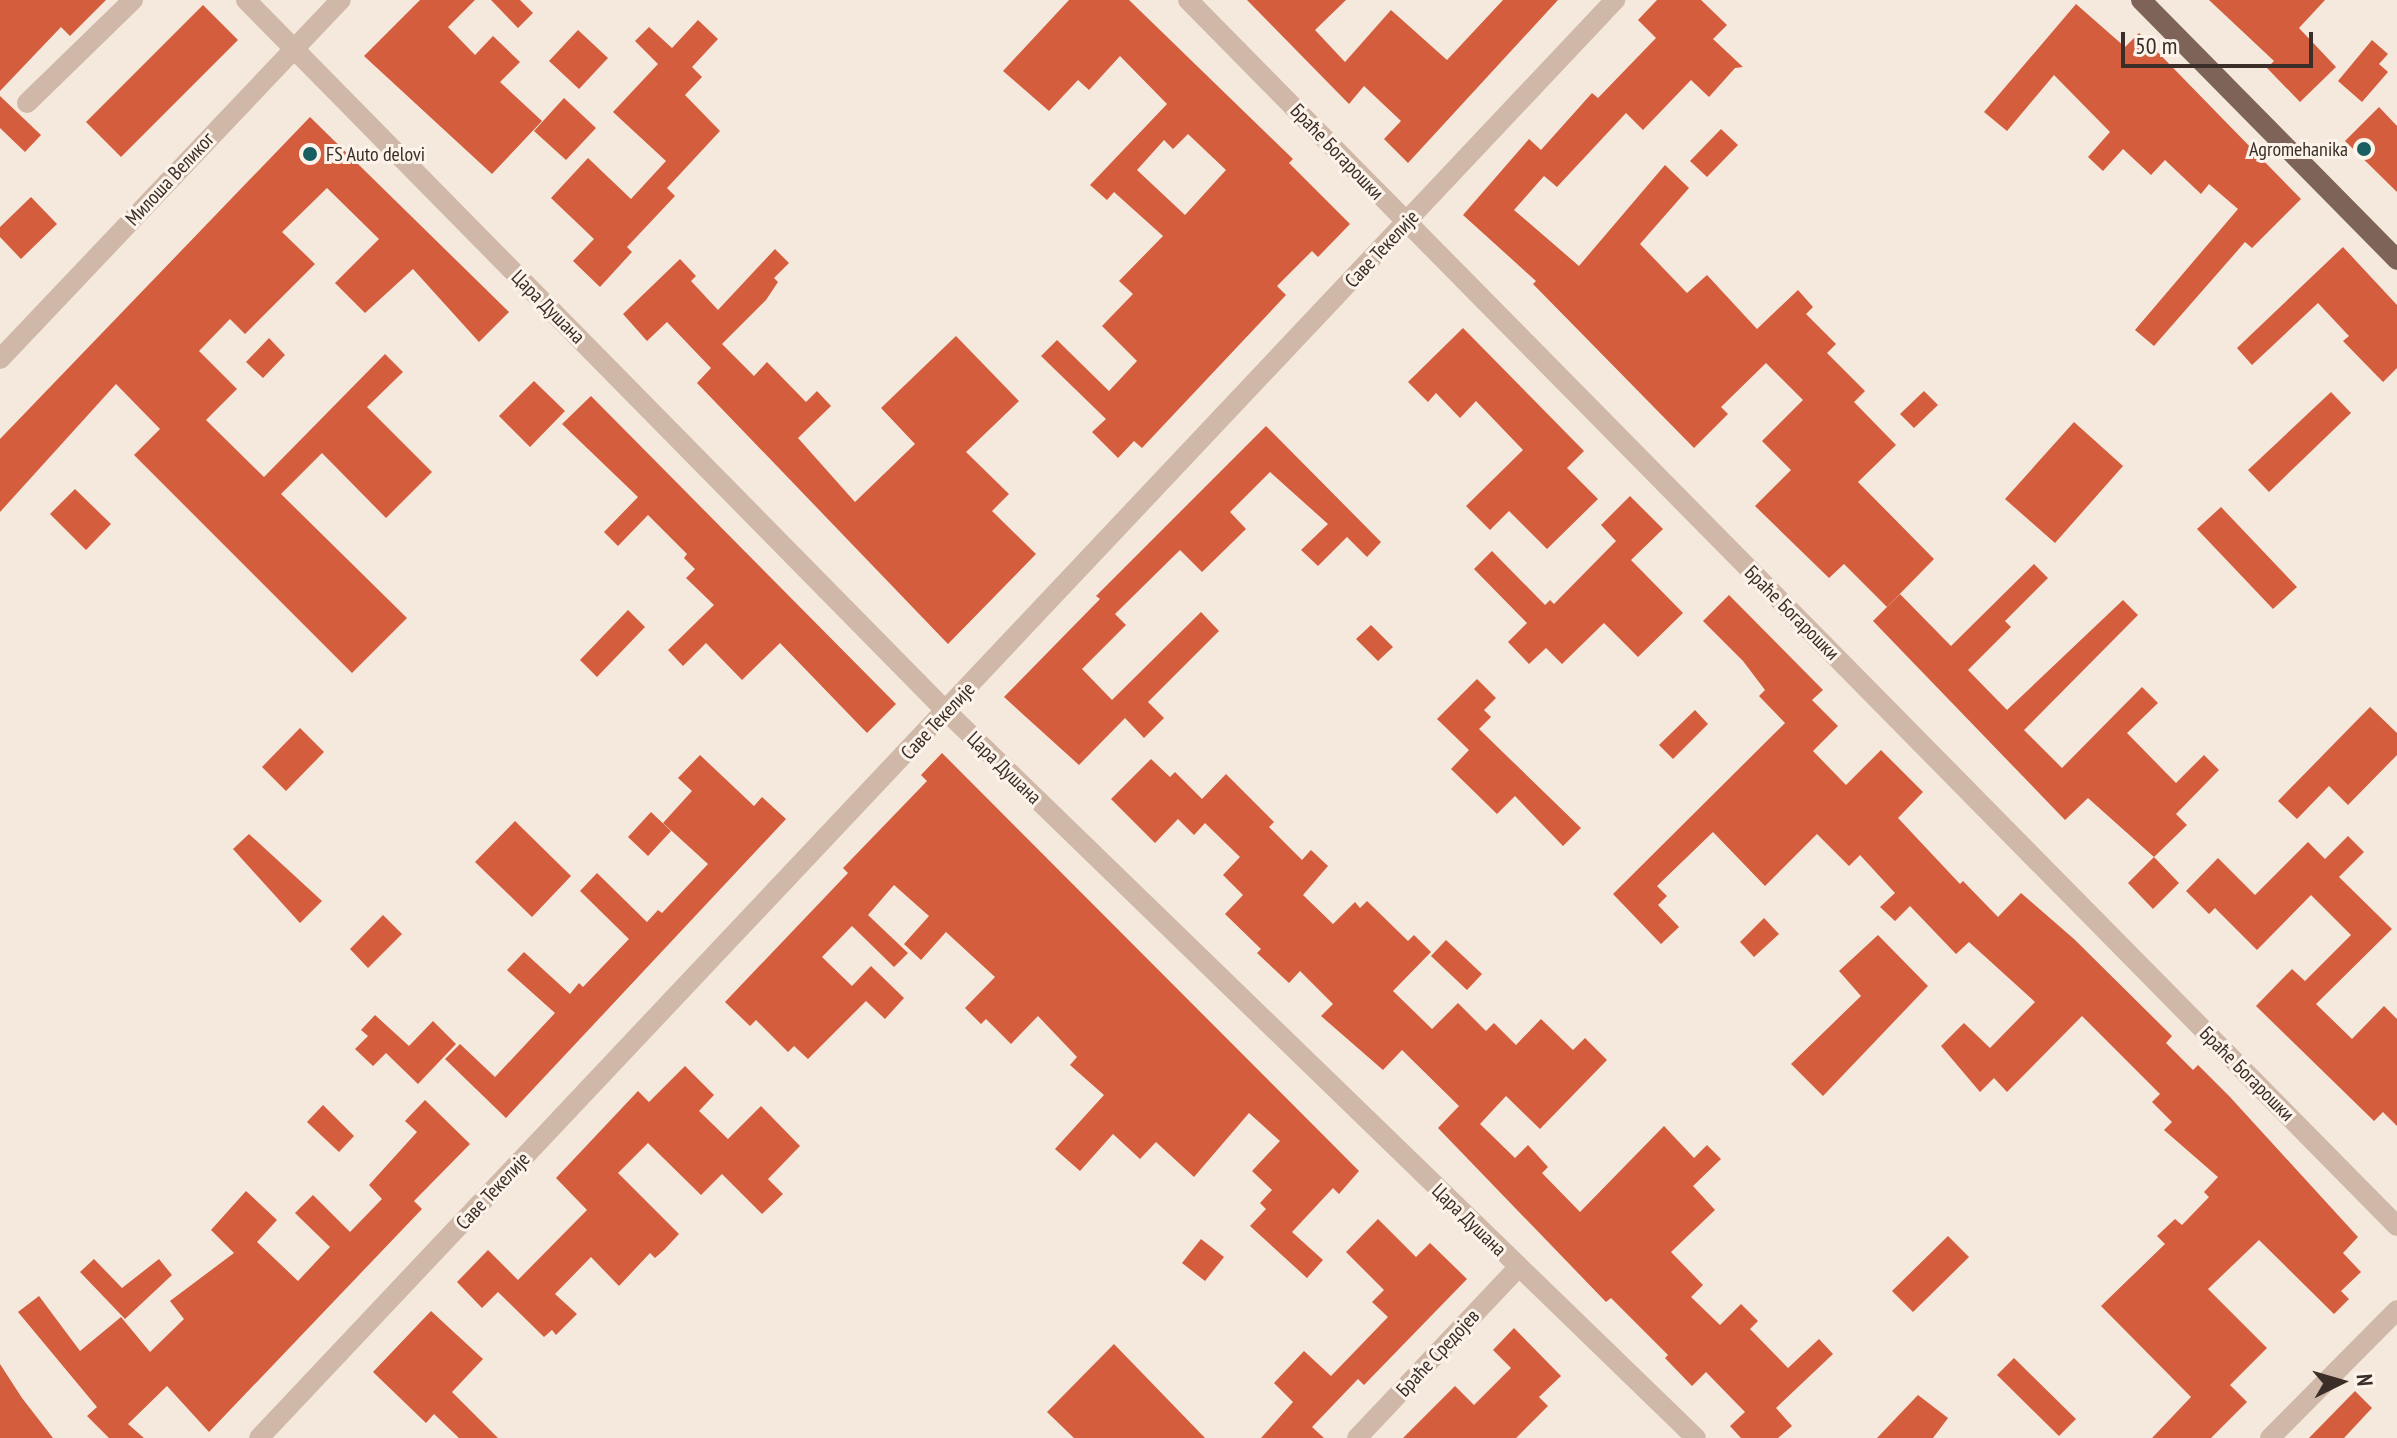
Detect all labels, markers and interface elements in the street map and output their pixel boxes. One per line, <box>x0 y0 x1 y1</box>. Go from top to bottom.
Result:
scale bar <box>2125 16 2317 66</box>
text: 50 m <box>2135 30 2177 61</box>
street label: Браће Богарошки <box>1285 99 1389 205</box>
street label: Милоша Великог <box>121 127 219 231</box>
place label: Agromehanika <box>2249 137 2348 161</box>
marker: Agromehanika <box>2355 140 2373 158</box>
place label: FS Auto delovi <box>326 142 426 166</box>
marker: FS Auto delovi <box>301 145 319 163</box>
street label: Саве Текелије <box>1340 205 1424 293</box>
street label: Цара Душана <box>506 265 590 349</box>
street label: Браће Богарошки <box>1740 561 1844 665</box>
street label: Саве Текелије <box>896 677 980 765</box>
street label: Цара Душана <box>962 727 1046 809</box>
street label: Браће Богарошки <box>2195 1022 2299 1126</box>
street label: Саве Текелије <box>451 1147 535 1235</box>
street label: Цара Душана <box>1427 1179 1511 1261</box>
street label: Браће Средојев <box>1391 1304 1485 1402</box>
north arrow <box>2301 1342 2381 1422</box>
text: N <box>2350 1373 2379 1387</box>

